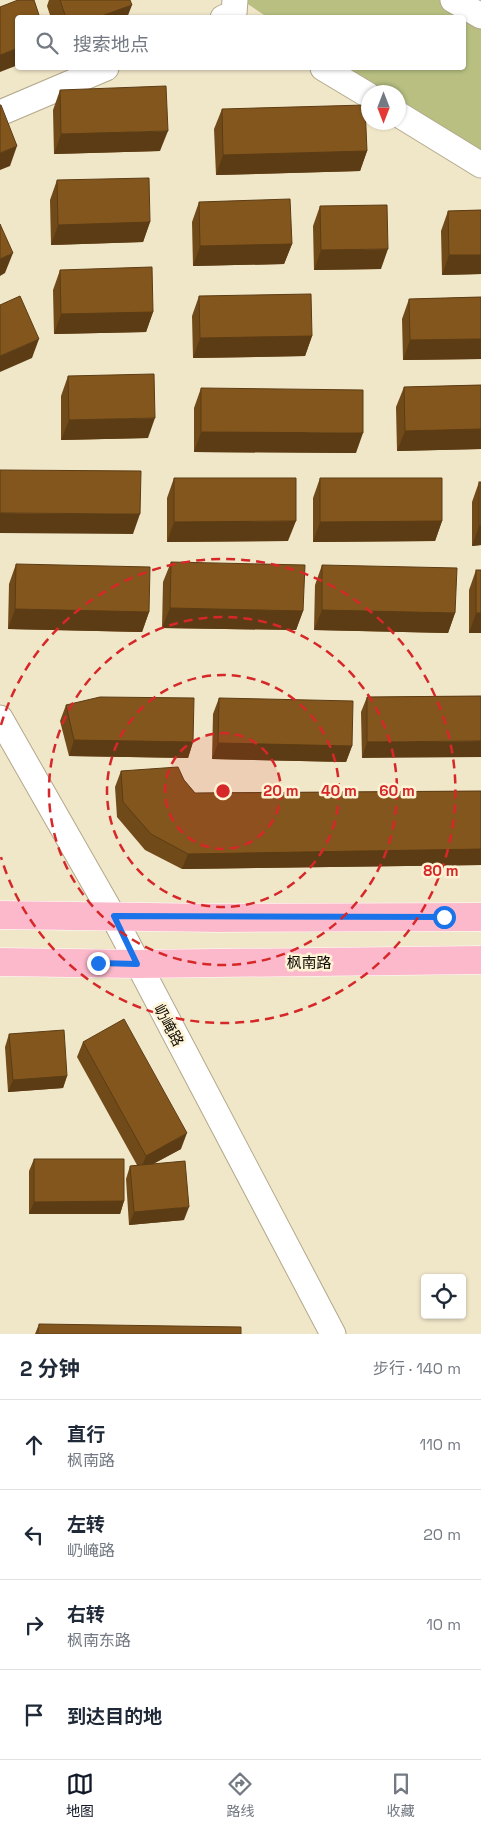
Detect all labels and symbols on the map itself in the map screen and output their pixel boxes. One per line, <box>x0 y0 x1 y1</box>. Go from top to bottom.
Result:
north arrow <box>361 85 406 130</box>
text: 20 m <box>263 781 299 800</box>
text: 40 m <box>321 781 357 800</box>
text: 60 m <box>379 781 415 800</box>
centre of rings <box>214 782 232 800</box>
text: 80 m <box>423 861 459 880</box>
route start <box>433 906 456 929</box>
route end <box>87 952 110 975</box>
street label: 枫南路 <box>286 953 332 972</box>
street label: 屷崦路 <box>150 1001 188 1049</box>

